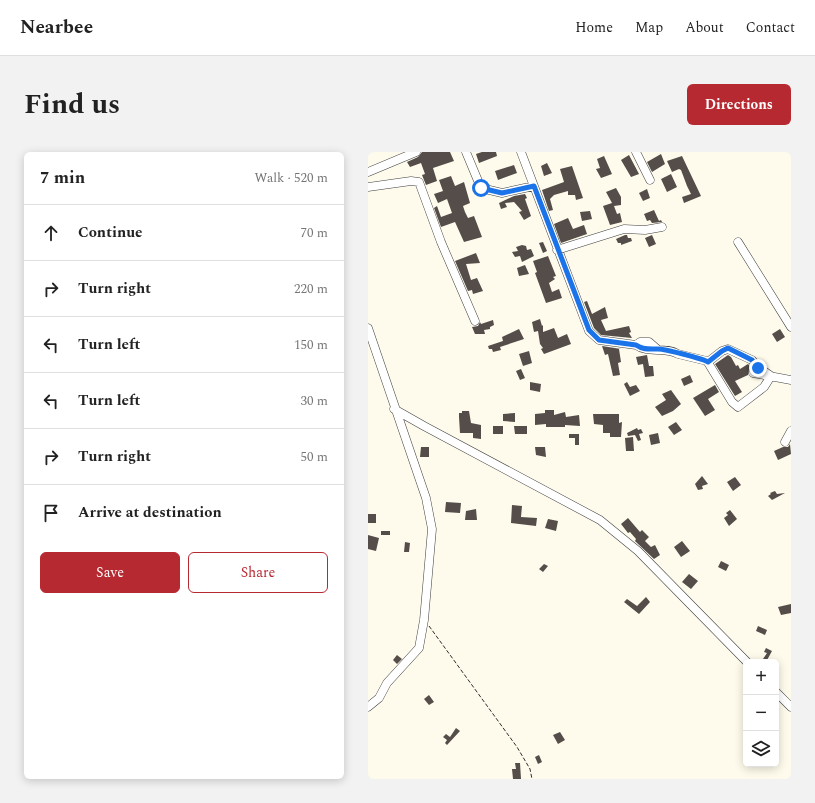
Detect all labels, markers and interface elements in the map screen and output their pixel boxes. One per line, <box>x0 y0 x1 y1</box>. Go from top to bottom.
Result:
text: Nearbee <box>20 13 93 42</box>
text: Home <box>575 17 613 38</box>
text: Map <box>635 17 663 38</box>
text: About <box>685 17 724 38</box>
text: Contact <box>746 17 795 38</box>
text: Find us <box>24 83 120 126</box>
button: Directions <box>687 84 791 125</box>
text: 7 min <box>40 165 85 191</box>
text: Walk · 520 m <box>254 168 328 188</box>
route start <box>472 179 490 197</box>
text: Continue <box>78 221 143 244</box>
icon: ahead <box>40 222 62 244</box>
text: 70 m <box>301 223 328 243</box>
text: Turn right <box>78 277 151 300</box>
icon: right <box>40 278 62 300</box>
text: 220 m <box>294 279 328 299</box>
text: Turn left <box>78 333 140 356</box>
icon: left <box>40 334 62 356</box>
text: 150 m <box>294 335 328 355</box>
route end <box>749 359 767 377</box>
text: Turn left <box>78 389 140 412</box>
icon: left <box>40 390 62 412</box>
text: 30 m <box>301 391 328 411</box>
text: Turn right <box>78 445 151 468</box>
icon: right <box>40 446 62 468</box>
text: 50 m <box>301 447 328 467</box>
text: Arrive at destination <box>78 501 222 524</box>
icon: arrive <box>40 502 62 524</box>
button: Save <box>40 552 180 593</box>
button: Share <box>188 552 328 593</box>
map controls <box>743 659 779 767</box>
button: + <box>743 659 779 695</box>
button: − <box>743 695 779 731</box>
button: layers <box>743 731 779 767</box>

